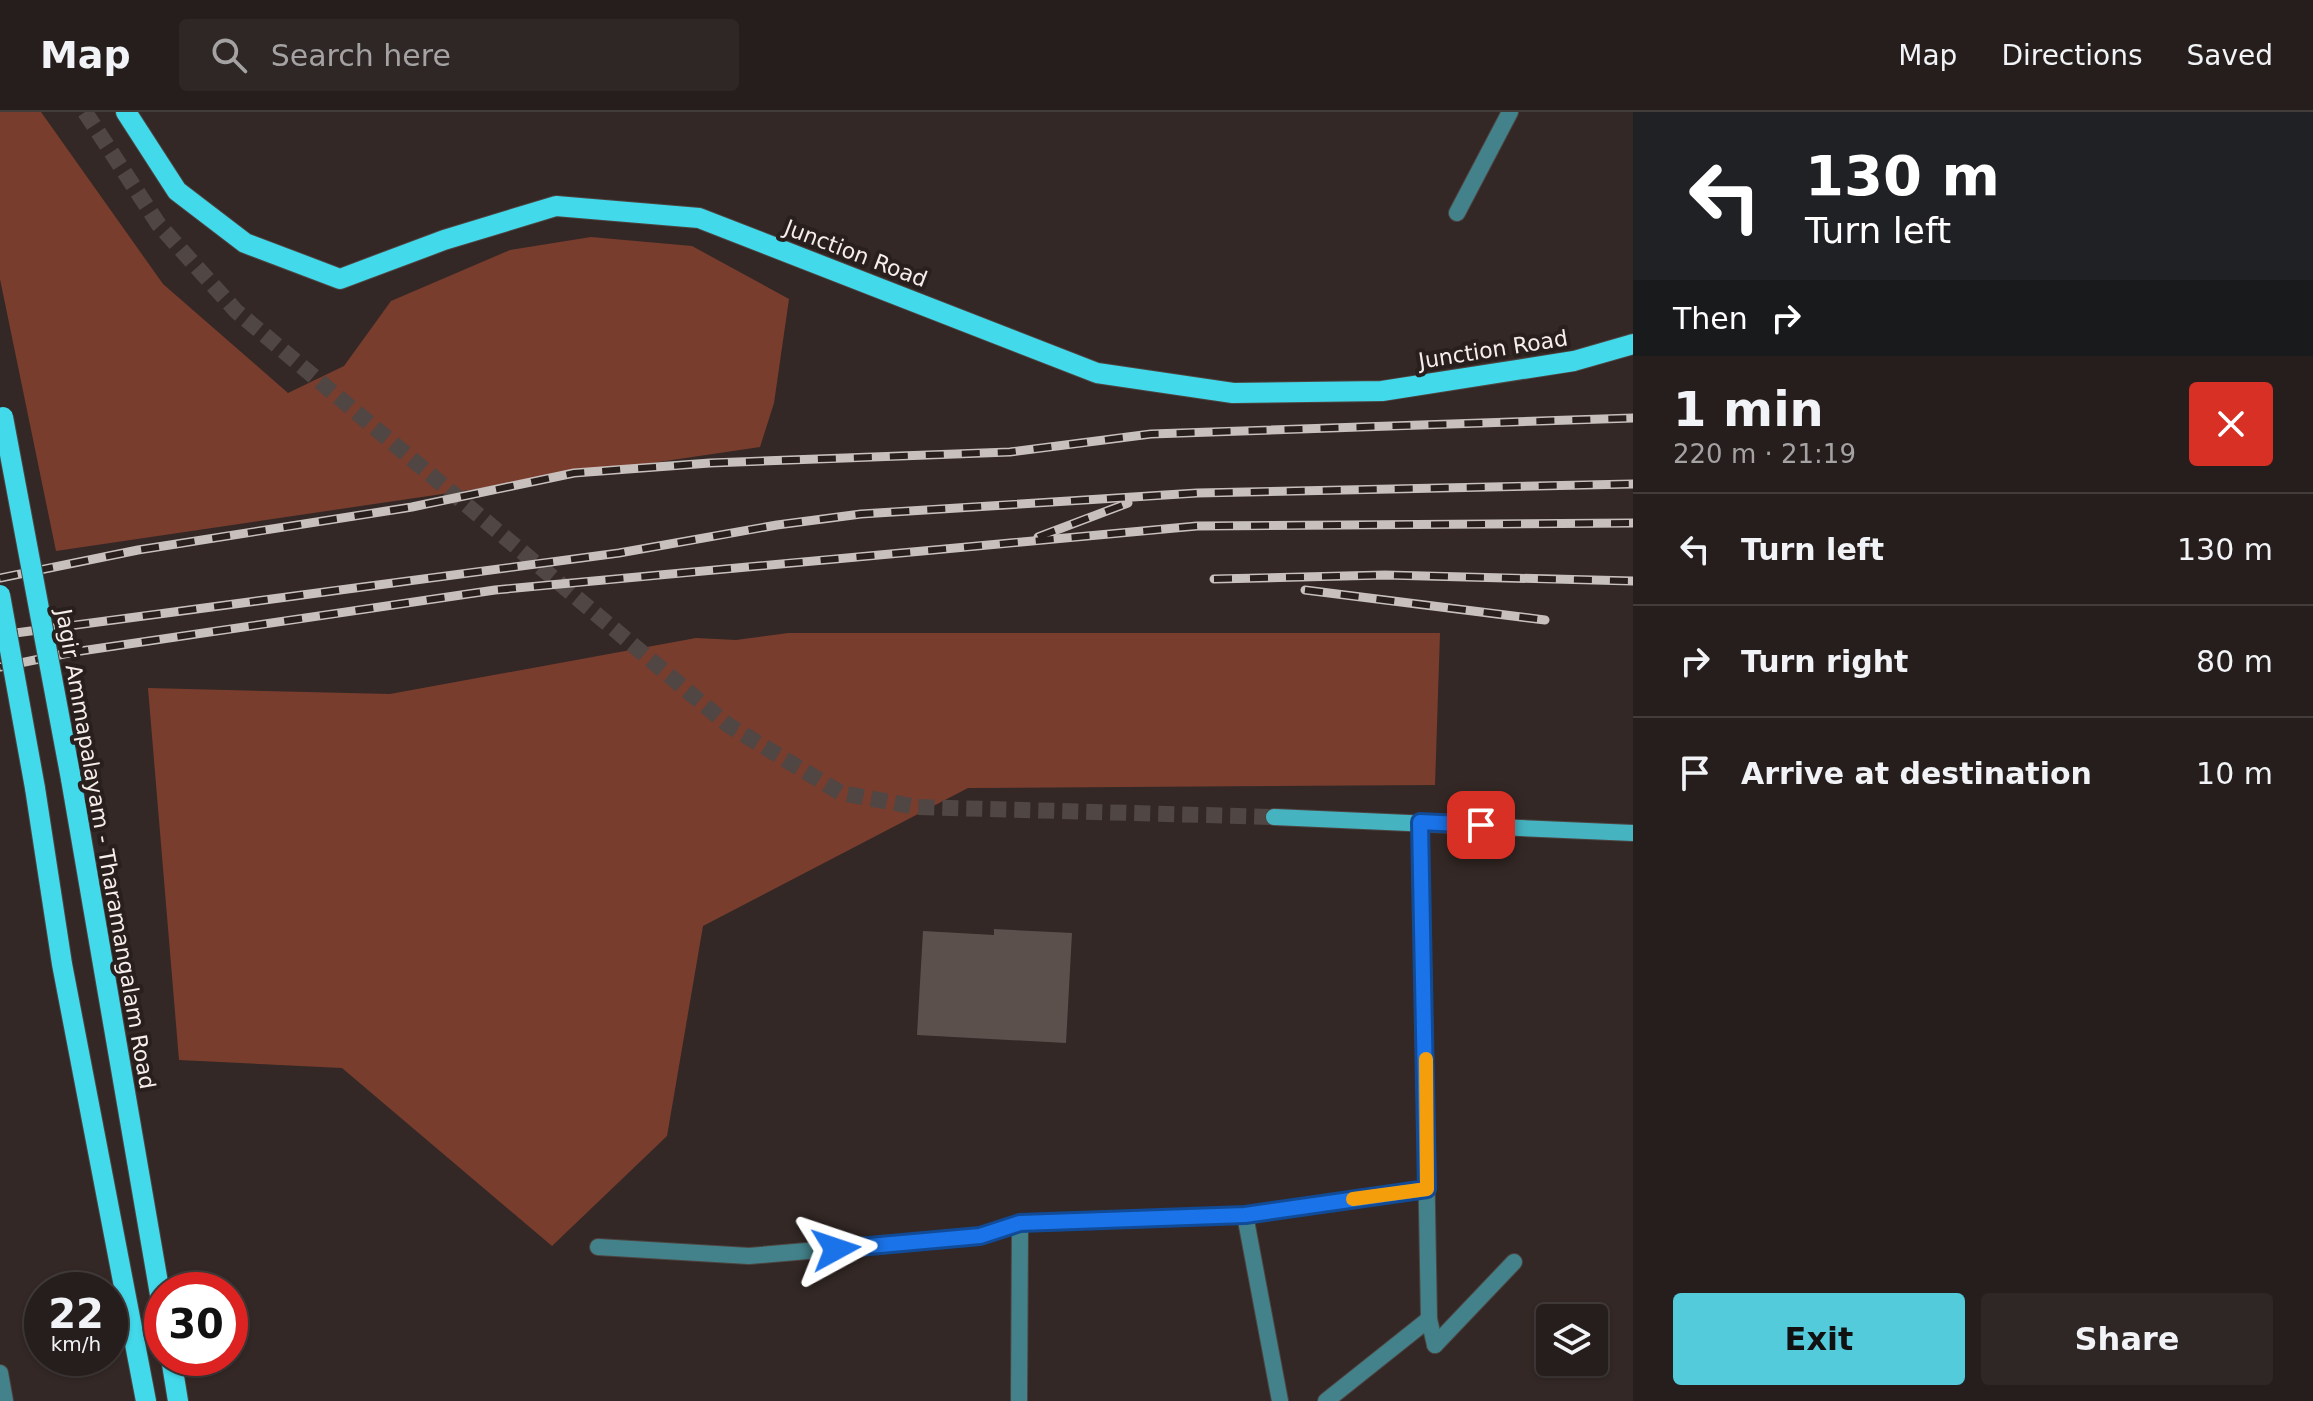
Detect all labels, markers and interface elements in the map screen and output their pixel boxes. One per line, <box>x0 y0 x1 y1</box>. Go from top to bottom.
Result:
search box <box>179 19 739 91</box>
text: Map <box>40 33 131 77</box>
icon: search <box>207 33 251 77</box>
text: Search here <box>271 38 451 73</box>
text: Map <box>1898 39 1957 72</box>
text: Directions <box>2001 39 2142 72</box>
text: Saved <box>2186 39 2273 72</box>
text: 130 m <box>1805 143 2000 208</box>
icon: left <box>1673 144 1777 248</box>
text: Turn left <box>1805 210 1951 251</box>
street label: Junction Road <box>779 214 931 292</box>
icon: right <box>1764 296 1808 340</box>
text: Then <box>1673 301 1748 336</box>
street label: Junction Road <box>1415 325 1570 374</box>
text: 1 min <box>1673 381 1824 437</box>
button: close <box>2189 382 2273 466</box>
text: 220 m · 21:19 <box>1673 439 1856 469</box>
icon: left <box>1673 527 1717 571</box>
text: Turn left <box>1741 532 1884 567</box>
text: 130 m <box>2177 532 2273 567</box>
street label: Jagir Ammapalayam - Tharamangalam Road <box>51 605 160 1091</box>
icon: right <box>1673 639 1717 683</box>
text: Turn right <box>1741 644 1908 679</box>
text: 80 m <box>2196 644 2273 679</box>
icon: arrive <box>1673 751 1717 795</box>
text: Arrive at destination <box>1741 756 2092 791</box>
text: 10 m <box>2196 756 2273 791</box>
pin <box>1447 791 1515 859</box>
icon: arrive <box>1459 803 1503 847</box>
position arrow <box>794 1207 878 1291</box>
speed limit sign: 30 <box>144 1272 248 1376</box>
text: 22 <box>48 1291 104 1337</box>
button: Exit <box>1673 1293 1965 1385</box>
button: Share <box>1981 1293 2273 1385</box>
map controls <box>1536 1304 1608 1376</box>
button: layers <box>1536 1304 1608 1376</box>
text: km/h <box>51 1332 101 1356</box>

